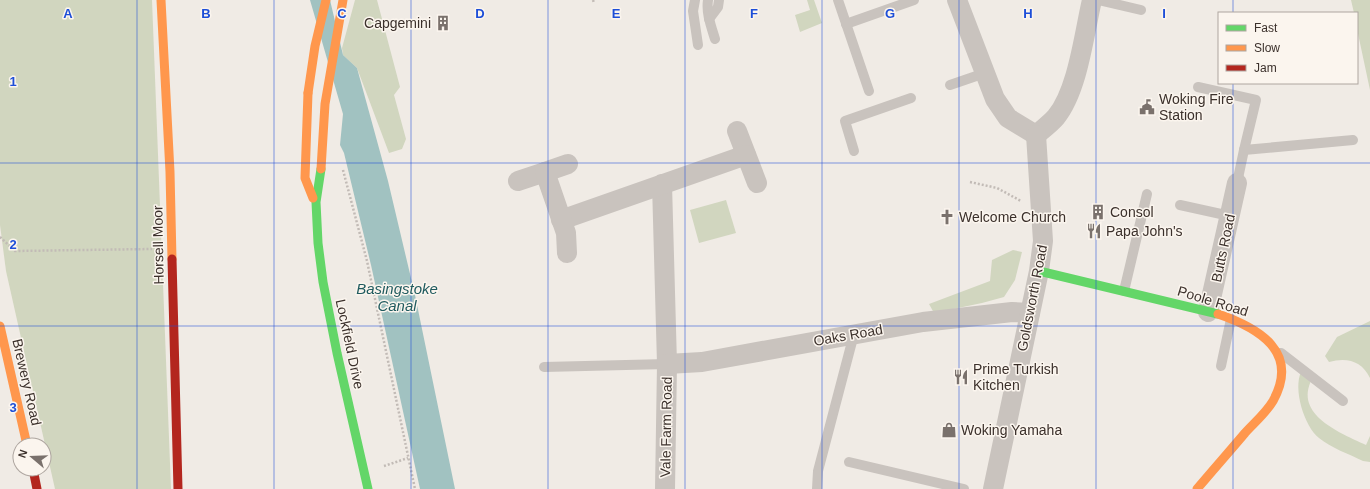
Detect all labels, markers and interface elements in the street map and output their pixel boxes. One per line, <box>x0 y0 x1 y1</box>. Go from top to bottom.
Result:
text: A <box>63 6 73 21</box>
text: B <box>201 6 211 21</box>
text: C <box>337 6 347 21</box>
text: D <box>475 6 485 21</box>
text: E <box>612 6 621 21</box>
text: F <box>750 6 758 21</box>
text: G <box>885 6 895 21</box>
text: H <box>1023 6 1033 21</box>
text: I <box>1162 6 1166 21</box>
legend <box>1218 12 1358 84</box>
building icon: Capgemini <box>434 14 452 32</box>
place label: Capgemini <box>364 15 431 31</box>
text: Fast <box>1254 21 1278 35</box>
text: Slow <box>1254 41 1280 55</box>
text: Jam <box>1254 61 1277 75</box>
text: 1 <box>9 74 17 89</box>
place label: Woking Fire Station <box>1159 91 1234 123</box>
public building icon: Woking Fire Station <box>1138 98 1156 116</box>
building icon: Consol <box>1089 203 1107 221</box>
place label: Consol <box>1110 204 1154 220</box>
street label: Horsell Moor <box>149 205 167 285</box>
church icon: Welcome Church <box>938 208 956 226</box>
place label: Welcome Church <box>959 209 1066 225</box>
street label: Butts Road <box>1208 212 1238 284</box>
restaurant icon: Papa John's <box>1085 222 1103 240</box>
place label: Papa John's <box>1106 223 1183 239</box>
text: 2 <box>9 237 17 252</box>
street label: Goldsworth Road <box>1014 243 1050 353</box>
water label: Basingstoke Canal <box>356 280 438 314</box>
street label: Poole Road <box>1176 283 1250 319</box>
street label: Lockfield Drive <box>333 297 367 391</box>
street label: Oaks Road <box>812 321 884 349</box>
street label: Brewery Road <box>9 337 45 427</box>
place label: Prime Turkish Kitchen <box>973 361 1059 393</box>
restaurant icon: Prime Turkish Kitchen <box>952 368 970 386</box>
street label: Vale Farm Road <box>657 376 675 478</box>
text: 3 <box>9 400 17 415</box>
shop icon: Woking Yamaha <box>940 421 958 439</box>
place label: Woking Yamaha <box>961 422 1062 438</box>
north arrow <box>12 437 52 477</box>
text: N <box>16 448 30 459</box>

